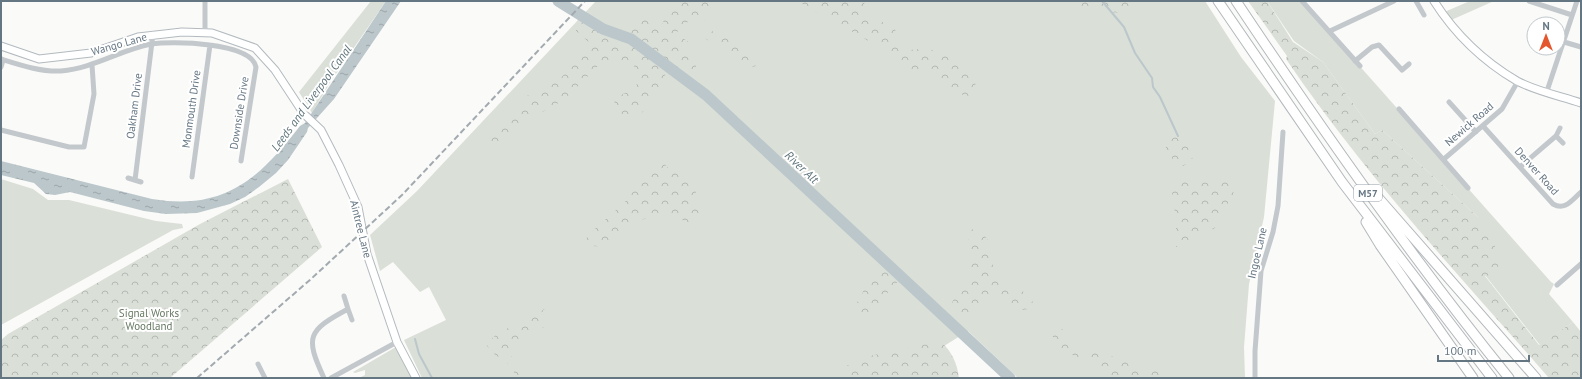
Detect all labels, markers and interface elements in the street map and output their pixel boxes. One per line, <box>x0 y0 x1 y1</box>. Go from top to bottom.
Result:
north arrow <box>1526 16 1566 56</box>
text: N <box>1542 19 1550 33</box>
street label: Wango Lane <box>89 29 149 59</box>
water label: Leeds and Liverpool Canal <box>267 41 355 154</box>
street label: Monmouth Drive <box>179 69 203 149</box>
street label: Oakham Drive <box>123 72 145 140</box>
street label: Downside Drive <box>226 75 252 151</box>
street label: Newick Road <box>1442 99 1496 149</box>
street label: Denver Road <box>1512 144 1562 198</box>
water label: River Alt <box>782 148 823 187</box>
road number: M57 <box>1354 185 1382 201</box>
street label: Aintree Lane <box>347 198 375 260</box>
street label: Ingoe Lane <box>1244 226 1270 280</box>
park label: Signal Works Woodland <box>119 306 180 333</box>
scale bar <box>1438 337 1529 363</box>
text: 100 m <box>1444 343 1477 358</box>

